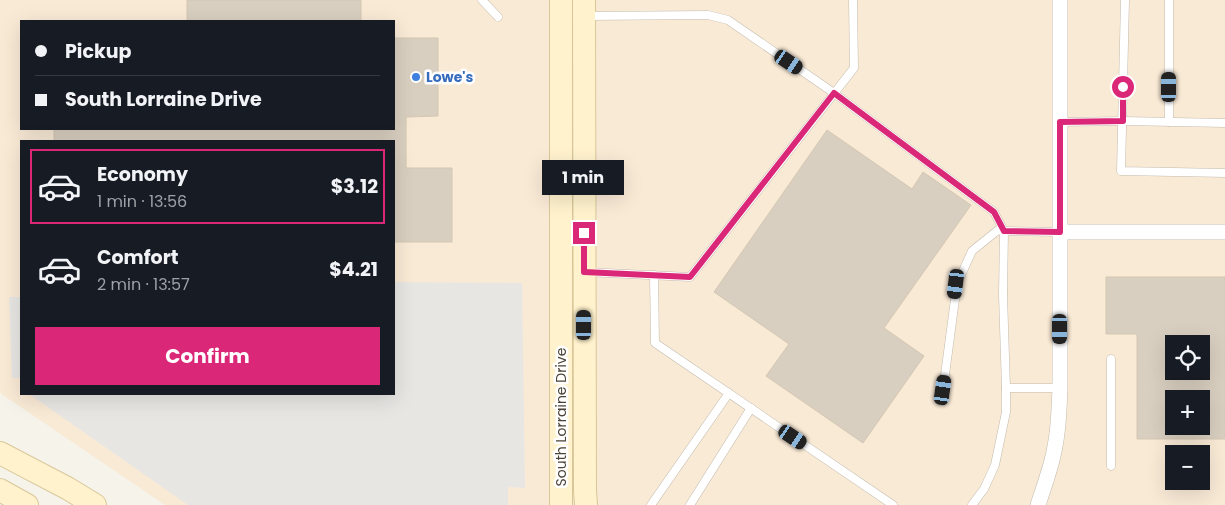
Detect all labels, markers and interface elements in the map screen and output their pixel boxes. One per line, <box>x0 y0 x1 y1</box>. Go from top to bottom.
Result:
text: Pickup <box>65 38 131 65</box>
car <box>772 47 805 77</box>
place label: Lowe's <box>426 67 473 87</box>
marker: Lowe's <box>410 71 422 83</box>
car <box>1161 72 1176 102</box>
route start <box>1112 76 1134 98</box>
text: South Lorraine Drive <box>65 86 262 113</box>
callout: 1 min <box>543 160 625 196</box>
text: Economy <box>97 161 188 188</box>
icon: car <box>37 164 82 209</box>
text: 1 min <box>562 166 604 189</box>
text: $3.12 <box>331 173 378 200</box>
text: 1 min · 13:56 <box>97 190 187 213</box>
route end <box>573 222 595 244</box>
text: Comfort <box>97 244 179 271</box>
icon: car <box>37 247 82 292</box>
text: $4.21 <box>329 256 378 283</box>
car <box>946 268 965 300</box>
text: 2 min · 13:57 <box>97 273 190 296</box>
car <box>576 310 591 340</box>
car <box>1052 314 1067 344</box>
button: Confirm <box>35 327 380 385</box>
map controls <box>1165 335 1210 490</box>
button: locate <box>1165 335 1210 380</box>
street label: South Lorraine Drive <box>551 347 571 486</box>
car <box>933 374 952 406</box>
button: + <box>1165 390 1210 435</box>
car <box>776 422 809 452</box>
button: − <box>1165 445 1210 490</box>

